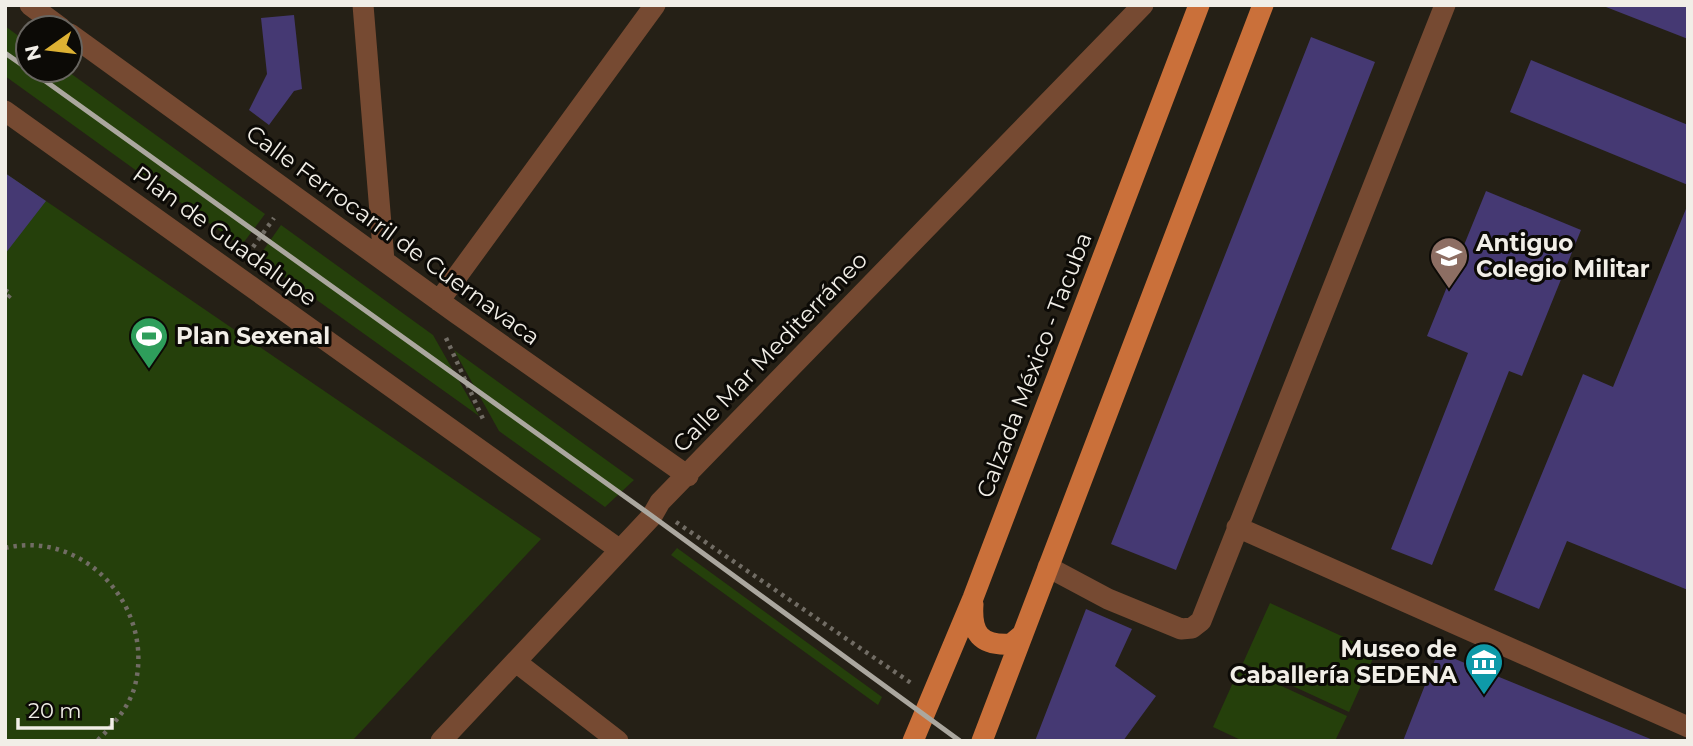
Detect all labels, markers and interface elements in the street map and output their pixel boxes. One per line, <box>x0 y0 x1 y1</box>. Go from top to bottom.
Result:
north arrow <box>14 14 84 84</box>
text: N <box>20 43 46 63</box>
street label: Calle Ferrocarril de Cuernavaca <box>241 119 545 351</box>
street label: Plan de Guadalupe <box>128 160 322 312</box>
street label: Calzada México - Tacuba <box>970 228 1098 502</box>
place label: Antiguo Colegio Militar <box>1475 229 1650 283</box>
school or university icon: Antiguo Colegio Militar <box>1428 235 1470 290</box>
street label: Calle Mar Mediterráneo <box>667 246 873 458</box>
sports icon: Plan Sexenal <box>128 315 170 370</box>
place label: Plan Sexenal <box>176 322 330 350</box>
place label: Museo de Caballería SEDENA <box>1230 635 1457 689</box>
museum icon: Museo de Caballería SEDENA <box>1463 641 1505 696</box>
scale bar <box>18 686 112 730</box>
text: 20 m <box>28 698 82 723</box>

